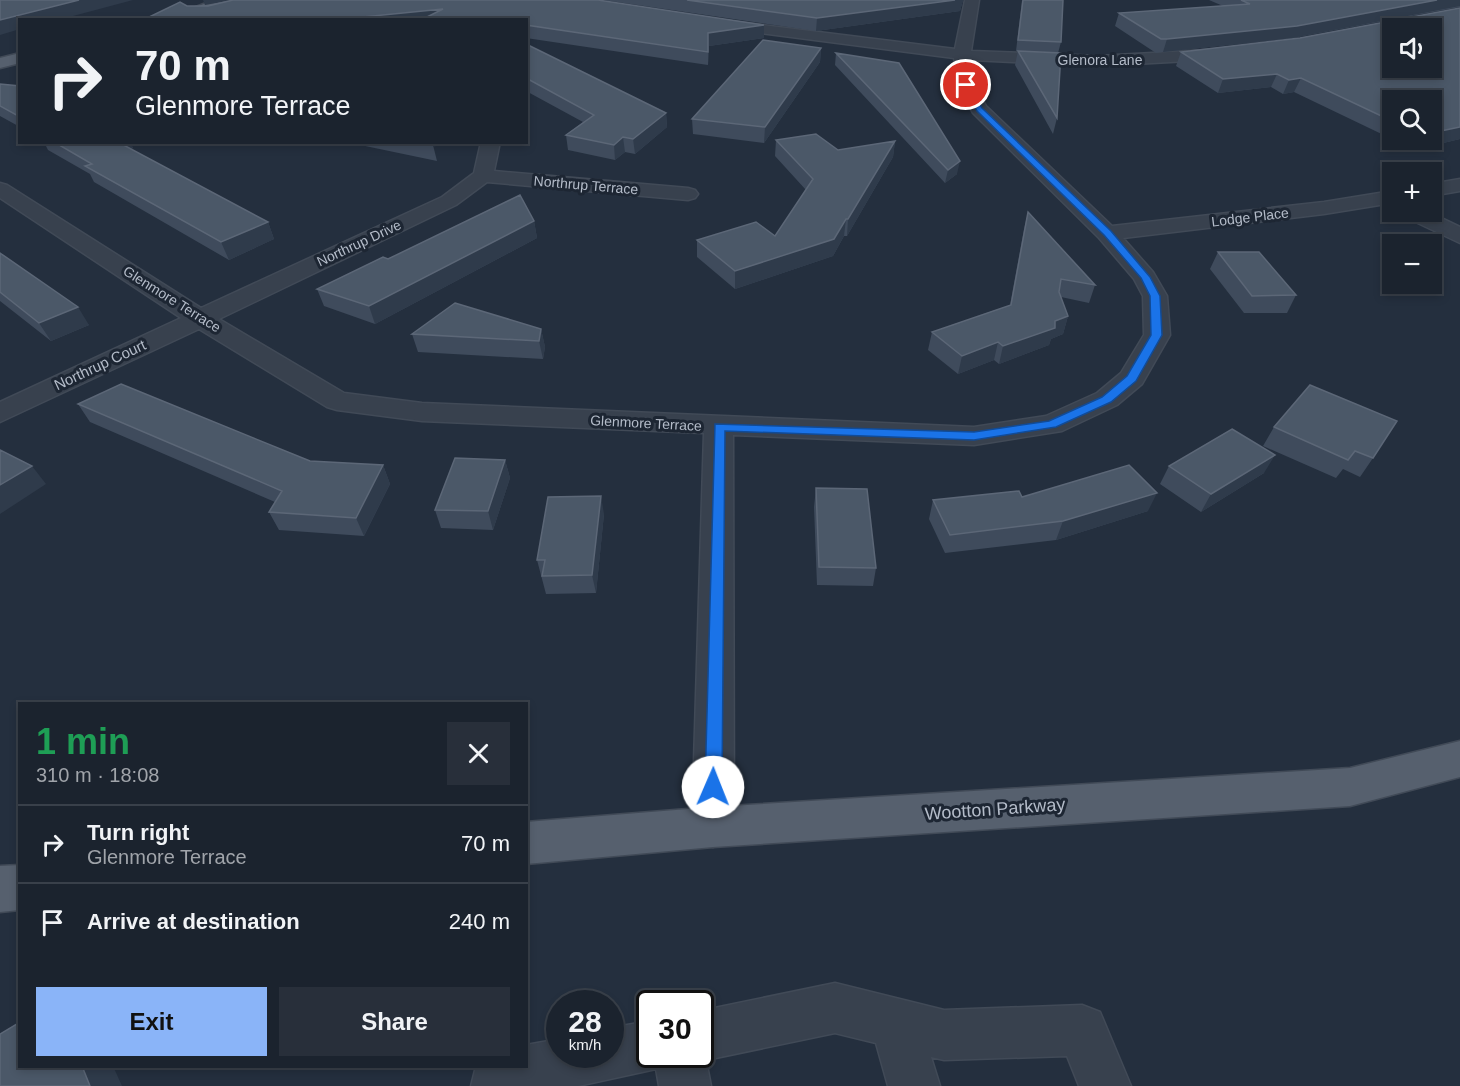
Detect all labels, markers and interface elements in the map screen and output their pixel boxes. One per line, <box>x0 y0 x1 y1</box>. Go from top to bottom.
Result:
map controls <box>1382 18 1442 294</box>
button: sound <box>1382 18 1442 78</box>
icon: right <box>36 42 114 120</box>
text: 70 m <box>135 42 231 89</box>
street label: Glenora Lane <box>1058 52 1143 68</box>
pin <box>940 59 991 110</box>
icon: arrive <box>949 68 982 101</box>
button: search <box>1382 90 1442 150</box>
text: Glenmore Terrace <box>135 91 351 121</box>
button: + <box>1382 162 1442 222</box>
street label: Northrup Terrace <box>533 172 639 198</box>
street label: Lodge Place <box>1210 204 1290 230</box>
street label: Northrup Drive <box>314 216 404 269</box>
button: − <box>1382 234 1442 294</box>
street label: Glenmore Terrace <box>120 263 224 336</box>
street label: Northrup Court <box>51 336 149 393</box>
street label: Glenmore Terrace <box>590 412 702 434</box>
text: 1 min <box>36 721 130 762</box>
button: close <box>447 722 510 785</box>
position arrow <box>681 755 745 819</box>
text: 310 m · 18:08 <box>36 764 159 786</box>
street label: Wootton Parkway <box>924 794 1066 824</box>
text: Turn right <box>87 820 189 845</box>
icon: right <box>36 828 69 861</box>
text: 70 m <box>461 831 510 856</box>
text: Glenmore Terrace <box>87 846 247 868</box>
icon: arrive <box>36 906 69 939</box>
text: Arrive at destination <box>87 909 300 934</box>
text: 240 m <box>449 909 510 934</box>
button: Exit <box>36 987 267 1056</box>
button: Share <box>279 987 510 1056</box>
speed limit sign: 30 <box>636 990 714 1068</box>
text: 28 <box>568 1005 602 1038</box>
text: km/h <box>569 1036 601 1053</box>

